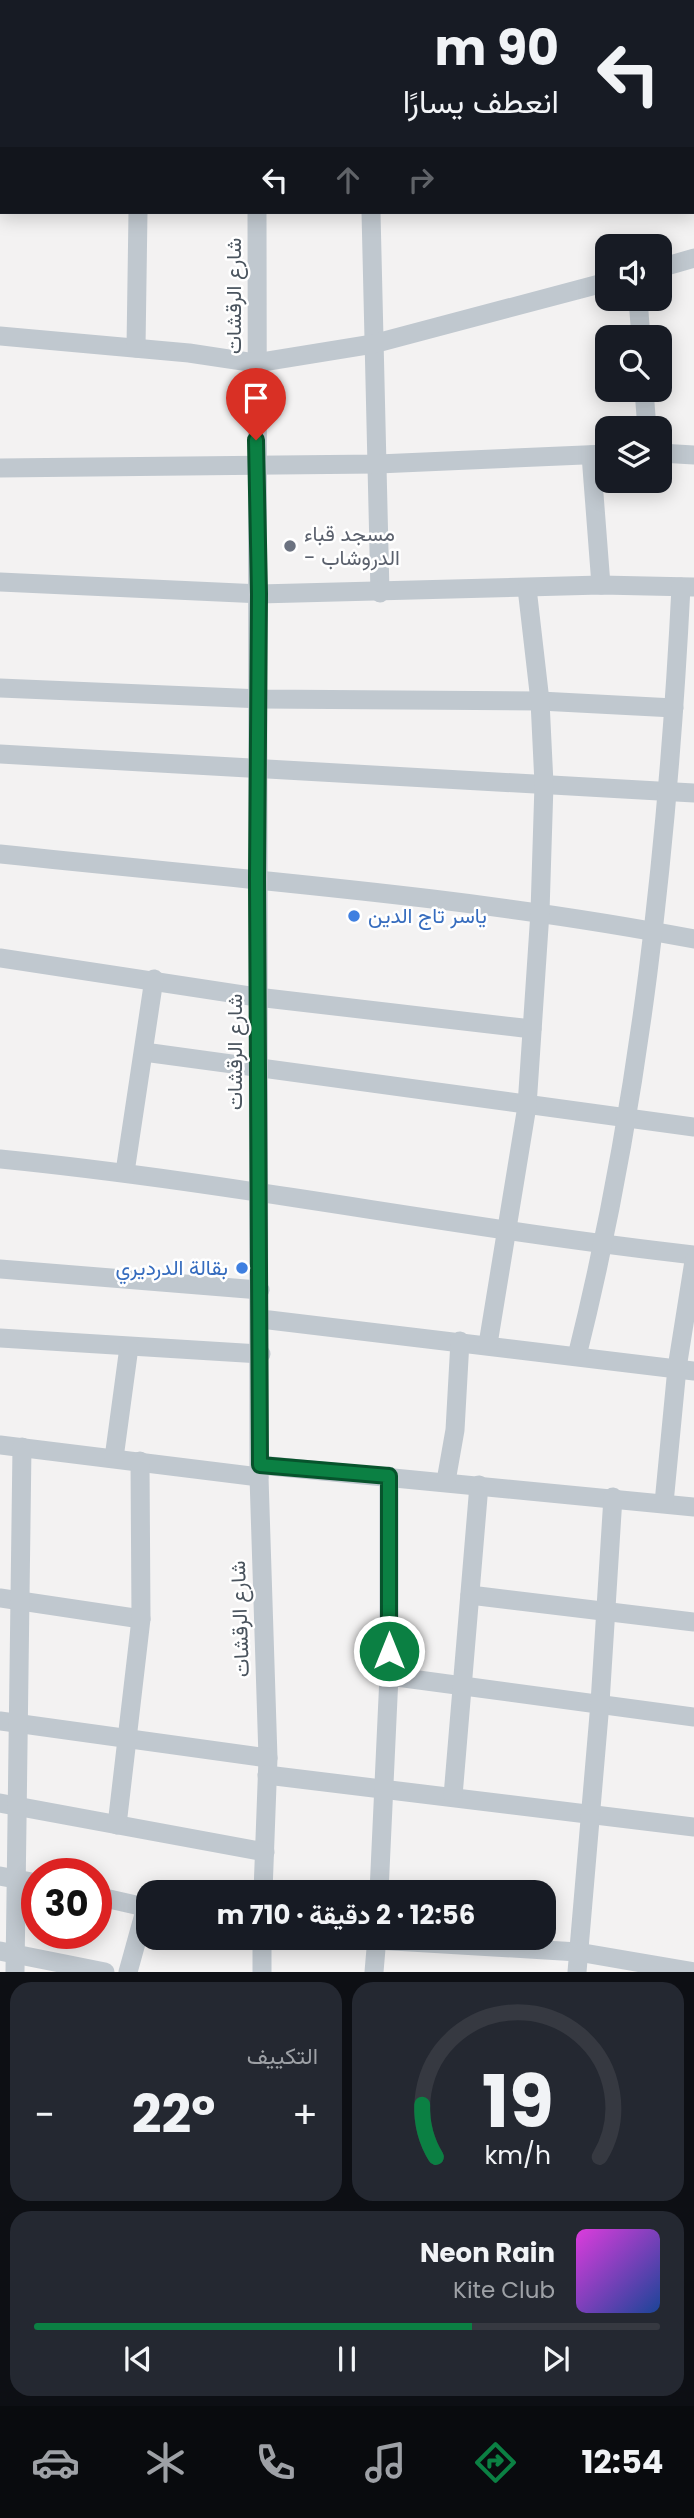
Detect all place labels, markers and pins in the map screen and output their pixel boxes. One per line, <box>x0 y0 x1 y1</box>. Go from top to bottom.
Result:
pin <box>226 368 286 440</box>
place label: مسجد قباء - الدروشاب <box>304 519 400 572</box>
marker: مسجد قباء - الدروشاب <box>282 538 298 554</box>
place label: ياسر تاج الدين <box>368 901 487 930</box>
marker: ياسر تاج الدين <box>346 908 362 924</box>
place label: بقالة الدرديري <box>115 1253 228 1285</box>
marker: بقالة الدرديري <box>234 1260 250 1276</box>

